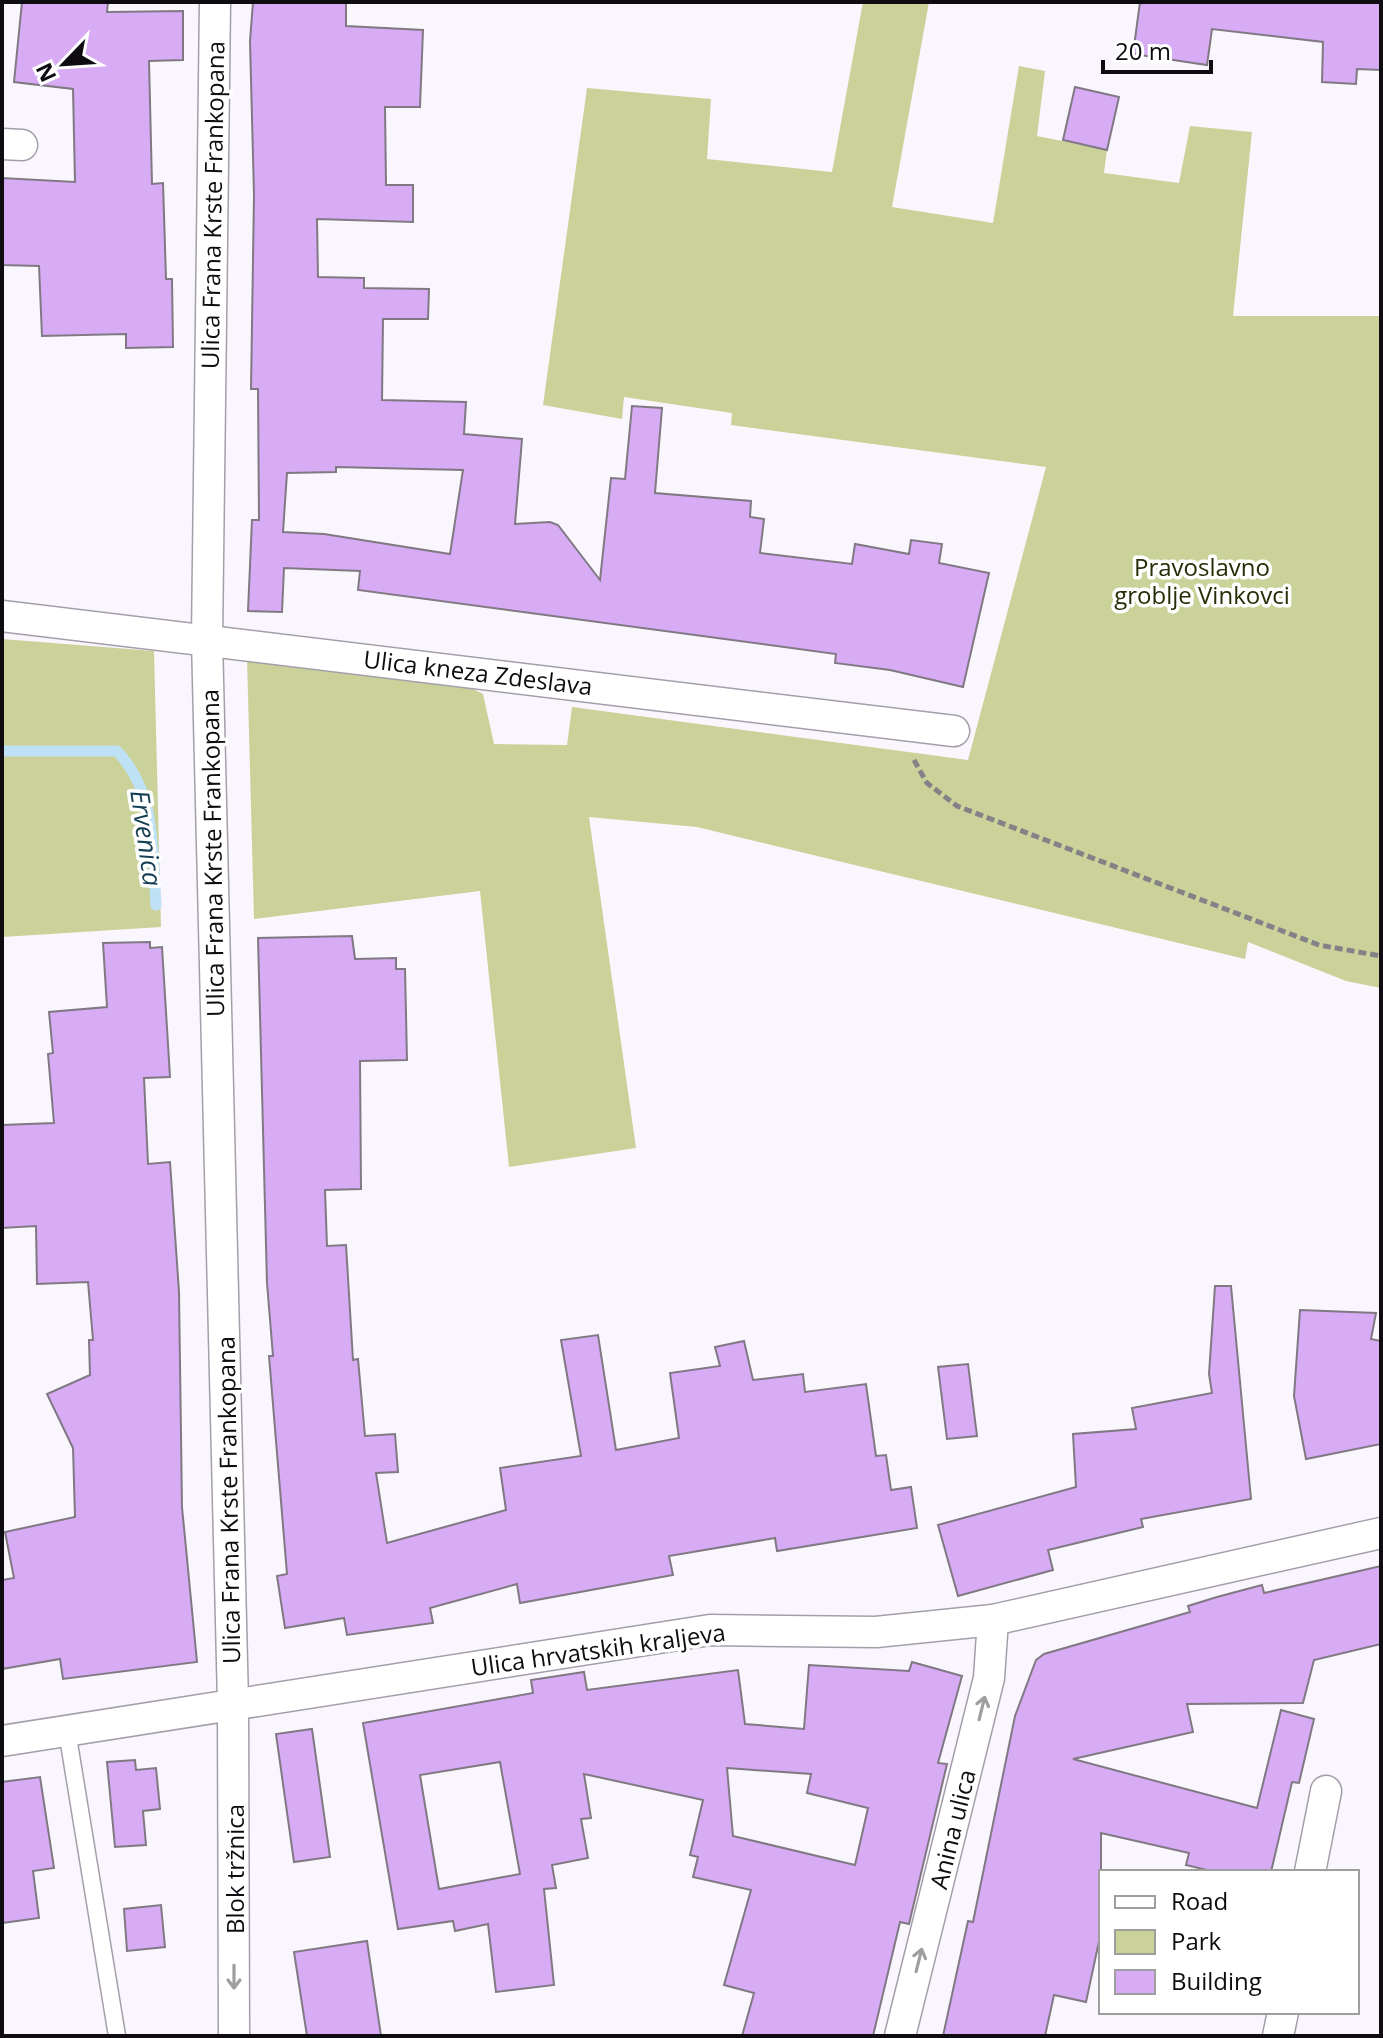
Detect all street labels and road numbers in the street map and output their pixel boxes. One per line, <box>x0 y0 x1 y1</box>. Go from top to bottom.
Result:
street label: Ulica Frana Krste Frankopana <box>193 41 231 369</box>
street label: Ulica kneza Zdeslava <box>362 642 594 702</box>
street label: Ulica Frana Krste Frankopana <box>193 689 231 1017</box>
street label: Ulica Frana Krste Frankopana <box>209 1336 247 1664</box>
street label: Ulica hrvatskih kraljeva <box>469 1615 727 1683</box>
street label: Anina ulica <box>921 1766 983 1892</box>
street label: Blok tržnica <box>218 1804 251 1934</box>

